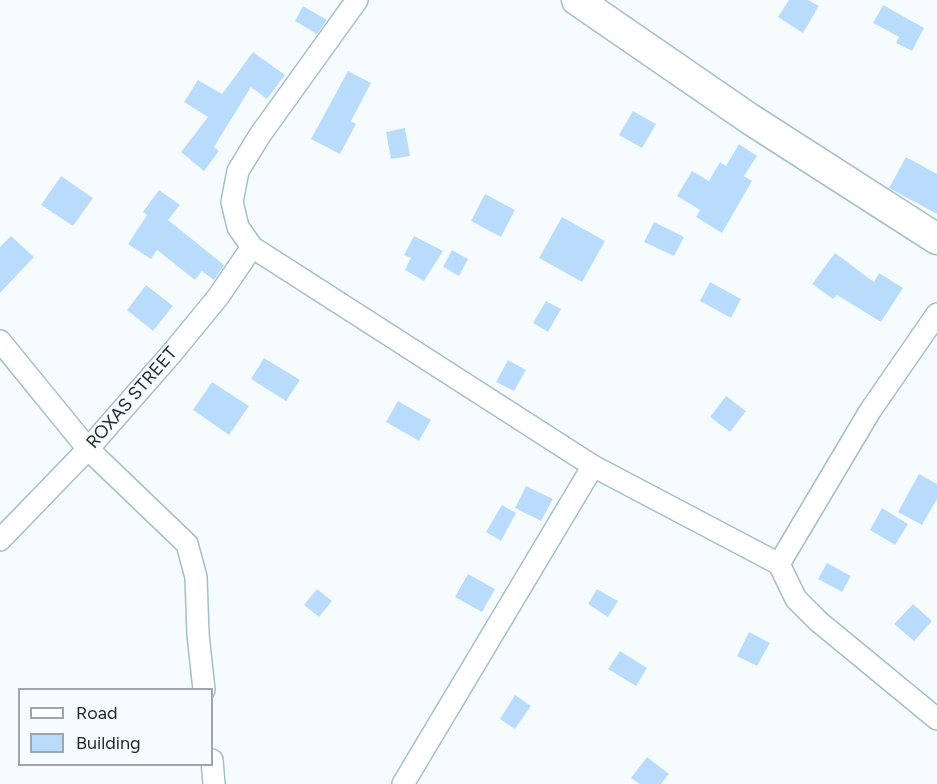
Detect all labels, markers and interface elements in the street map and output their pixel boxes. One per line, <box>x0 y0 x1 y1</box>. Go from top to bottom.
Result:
street label: ROXAS STREET <box>82 343 182 453</box>
legend <box>18 688 213 766</box>
text: Road <box>76 702 117 724</box>
text: Building <box>76 732 141 754</box>

